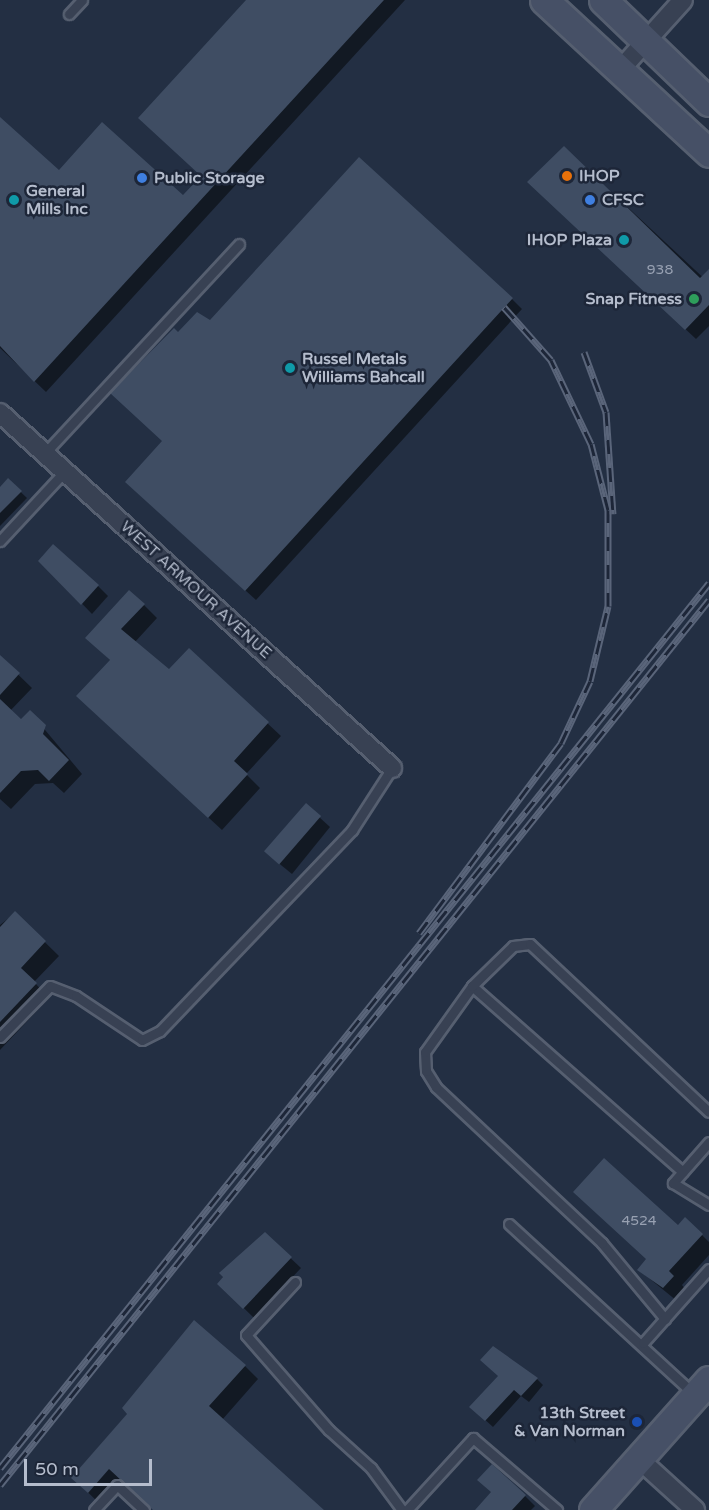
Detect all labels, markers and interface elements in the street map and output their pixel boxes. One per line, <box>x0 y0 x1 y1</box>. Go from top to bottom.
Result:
place label: IHOP <box>579 166 619 186</box>
place label: Public Storage <box>154 168 265 188</box>
marker: IHOP <box>560 169 574 183</box>
marker: Public Storage <box>135 171 149 185</box>
place label: General Mills Inc <box>26 181 88 219</box>
place label: CFSC <box>602 190 644 210</box>
marker: General Mills Inc <box>7 193 21 207</box>
marker: CFSC <box>583 193 597 207</box>
place label: IHOP Plaza <box>527 230 612 250</box>
marker: IHOP Plaza <box>617 233 631 247</box>
house number: 938 <box>647 262 673 278</box>
place label: Snap Fitness <box>585 289 682 309</box>
marker: Snap Fitness <box>687 292 701 306</box>
place label: Russel Metals Williams Bahcall <box>302 349 425 387</box>
marker: Russel Metals Williams Bahcall <box>283 361 297 375</box>
street label: WEST ARMOUR AVENUE <box>116 517 276 663</box>
house number: 4524 <box>621 1213 657 1229</box>
place label: 13th Street & Van Norman <box>514 1403 625 1441</box>
marker: 13th Street & Van Norman <box>630 1415 644 1429</box>
scale bar <box>27 1447 154 1485</box>
text: 50 m <box>35 1458 79 1480</box>

